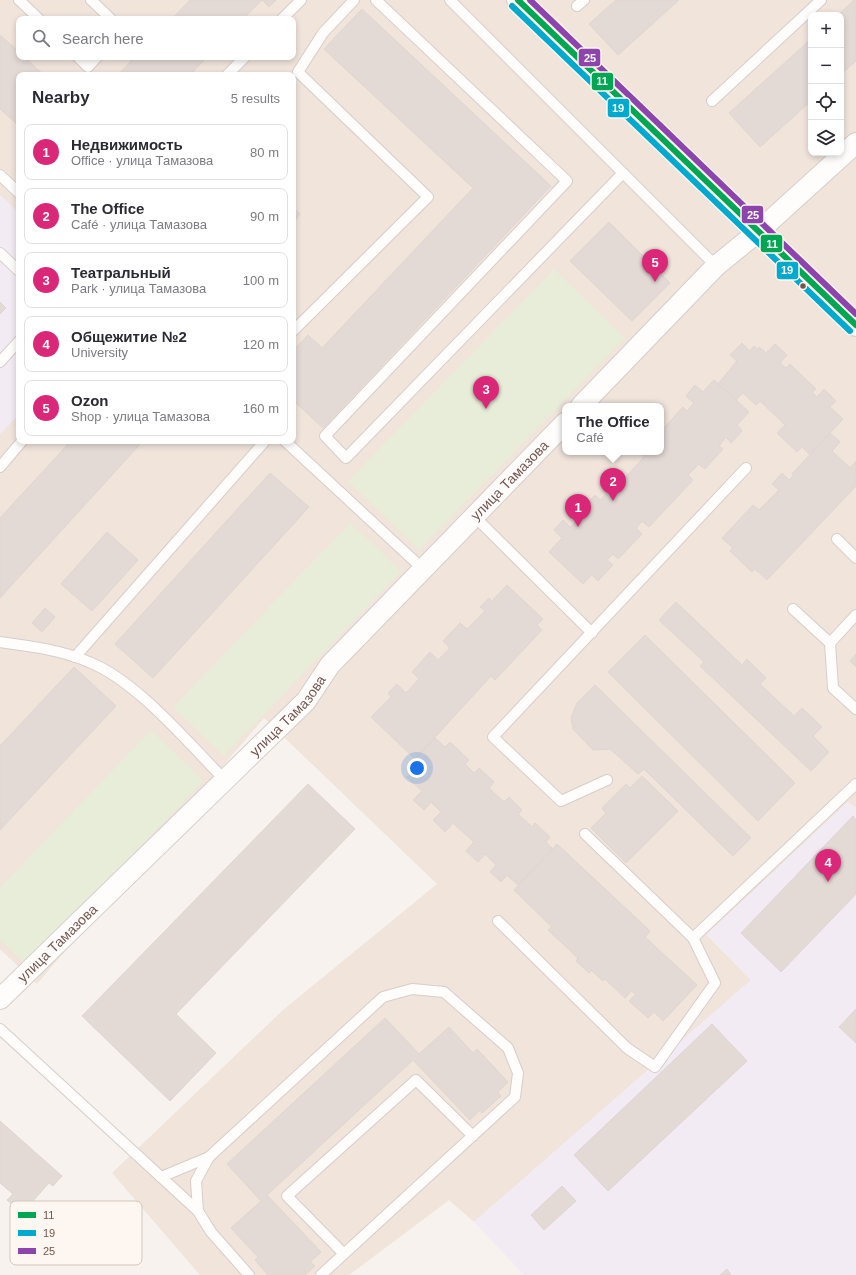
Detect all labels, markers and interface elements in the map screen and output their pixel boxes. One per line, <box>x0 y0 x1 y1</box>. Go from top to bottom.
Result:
map controls <box>808 12 844 156</box>
button: + <box>808 12 844 48</box>
search box <box>16 16 296 60</box>
icon: search <box>30 27 52 49</box>
text: Search here <box>62 30 144 47</box>
line badge: 25 <box>578 48 601 67</box>
button: − <box>808 48 844 84</box>
text: 25 <box>584 52 596 64</box>
line badge: 11 <box>591 72 614 91</box>
text: 11 <box>596 75 608 87</box>
button: locate <box>808 84 844 120</box>
text: Nearby <box>32 88 90 107</box>
text: 5 results <box>231 91 280 106</box>
line badge: 19 <box>607 98 630 118</box>
text: 19 <box>612 102 624 114</box>
button: layers <box>808 120 844 156</box>
text: Недвижимость <box>71 136 183 153</box>
text: 1 <box>42 145 50 160</box>
text: 80 m <box>250 145 279 160</box>
text: Office · улица Тамазова <box>71 153 213 168</box>
text: The Office <box>71 200 144 217</box>
line badge: 25 <box>741 205 764 224</box>
text: 2 <box>42 209 50 224</box>
text: 90 m <box>250 209 279 224</box>
text: 25 <box>747 209 759 221</box>
text: Café · улица Тамазова <box>71 217 207 232</box>
line badge: 11 <box>760 234 783 253</box>
text: 11 <box>766 238 778 250</box>
pin: 5 <box>642 249 668 282</box>
line badge: 19 <box>776 261 799 280</box>
text: Театральный <box>71 264 171 281</box>
text: 19 <box>781 264 793 276</box>
text: 3 <box>42 273 50 288</box>
text: 100 m <box>243 273 279 288</box>
text: Park · улица Тамазова <box>71 281 206 296</box>
unlabelled marker <box>798 281 808 291</box>
text: Общежитие №2 <box>71 328 187 345</box>
text: 4 <box>42 337 50 352</box>
text: 120 m <box>243 337 279 352</box>
text: University <box>71 345 128 360</box>
pin: 3 <box>473 376 499 409</box>
text: Ozon <box>71 392 109 409</box>
text: 5 <box>42 401 50 416</box>
text: 160 m <box>243 401 279 416</box>
popup <box>562 403 664 455</box>
text: Shop · улица Тамазова <box>71 409 210 424</box>
text: The Office <box>576 413 650 430</box>
text: Café <box>576 430 604 445</box>
street label: улица Тамазова <box>467 437 552 523</box>
pin: 2 <box>600 468 626 501</box>
pin: 1 <box>565 494 591 527</box>
street label: улица Тамазова <box>246 672 329 759</box>
your location <box>407 758 427 778</box>
pin: 4 <box>815 849 841 882</box>
street label: улица Тамазова <box>14 901 100 985</box>
legend <box>10 1201 142 1265</box>
text: 11 <box>43 1209 54 1221</box>
text: 19 <box>43 1227 55 1239</box>
text: 25 <box>43 1245 55 1257</box>

